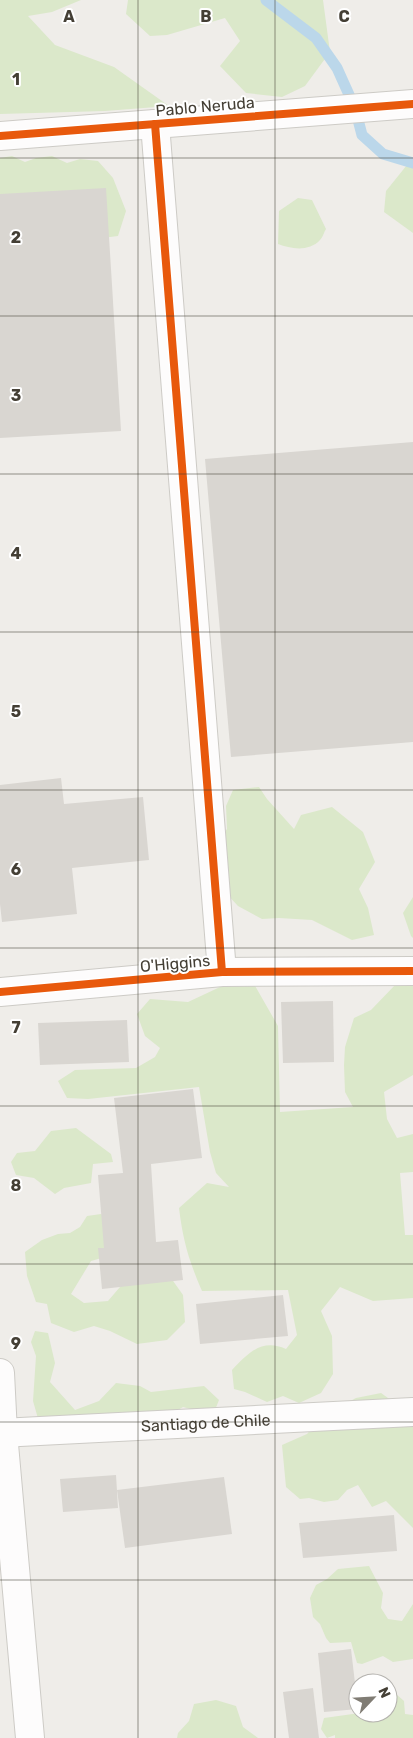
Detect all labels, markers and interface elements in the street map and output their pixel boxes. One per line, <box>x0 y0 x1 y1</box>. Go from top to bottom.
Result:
text: A <box>63 7 75 26</box>
text: B <box>200 7 212 26</box>
text: C <box>338 7 350 26</box>
text: 1 <box>12 70 20 89</box>
street label: Pablo Neruda <box>155 93 255 120</box>
text: 2 <box>11 228 21 247</box>
text: 3 <box>11 386 21 405</box>
text: 4 <box>11 544 22 563</box>
text: 5 <box>11 702 21 721</box>
text: 6 <box>11 860 21 879</box>
street label: O'Higgins <box>139 951 211 976</box>
text: 7 <box>11 1018 21 1037</box>
text: 8 <box>11 1176 22 1195</box>
text: 9 <box>11 1334 21 1353</box>
street label: Santiago de Chile <box>141 1410 271 1436</box>
north arrow <box>348 1673 398 1723</box>
text: N <box>374 1685 394 1701</box>

